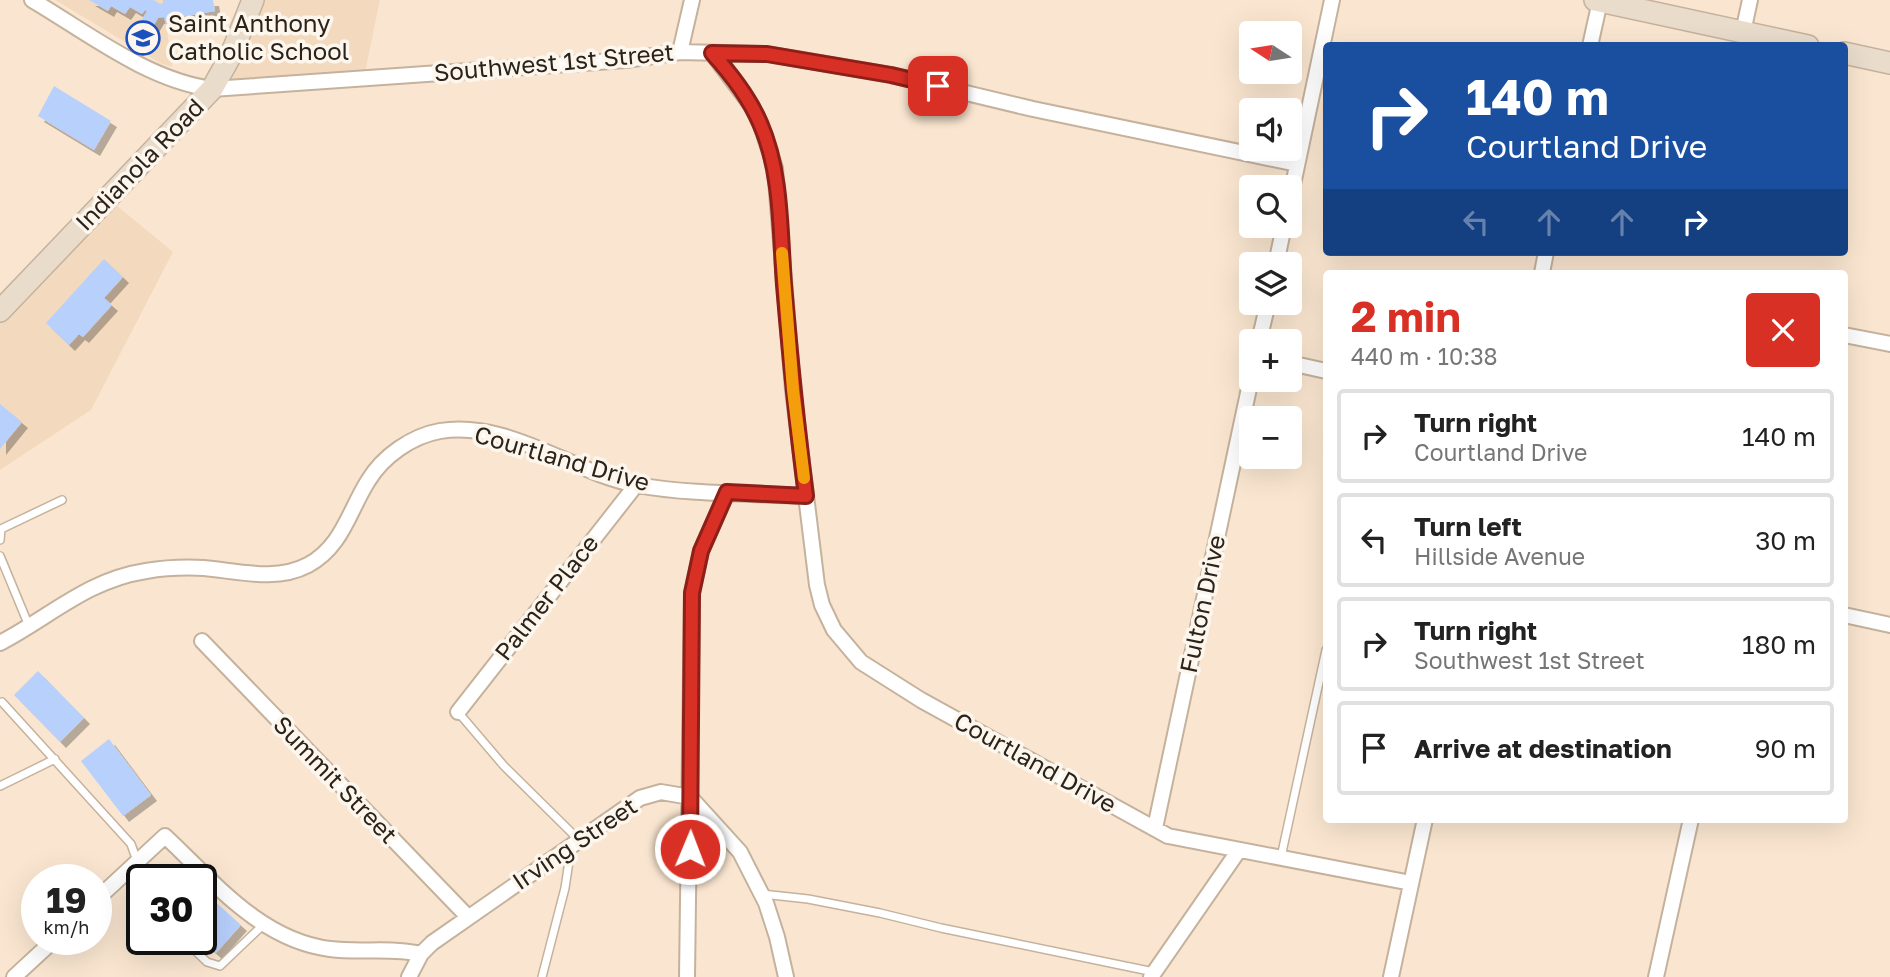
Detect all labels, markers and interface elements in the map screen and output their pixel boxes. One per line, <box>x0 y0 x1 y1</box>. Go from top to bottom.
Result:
place label: Saint Anthony Catholic School <box>168 8 349 65</box>
school or university icon: Saint Anthony Catholic School <box>124 19 162 57</box>
north arrow <box>1239 21 1302 84</box>
map controls <box>1239 21 1302 469</box>
street label: Southwest 1st Street <box>433 37 675 86</box>
pin <box>908 56 968 116</box>
icon: arrive <box>919 67 957 105</box>
text: 140 m <box>1466 67 1609 126</box>
icon: right <box>1351 70 1442 161</box>
street label: Indianola Road <box>69 92 209 236</box>
button: sound <box>1239 98 1302 161</box>
text: Courtland Drive <box>1466 127 1707 165</box>
button: search <box>1239 175 1302 238</box>
icon: left <box>1457 203 1495 241</box>
icon: ahead <box>1530 203 1568 241</box>
icon: ahead <box>1603 203 1641 241</box>
icon: right <box>1676 203 1714 241</box>
button: layers <box>1239 252 1302 315</box>
text: 2 min <box>1351 291 1461 341</box>
button: close <box>1746 293 1820 367</box>
button: + <box>1239 329 1302 392</box>
text: 440 m · 10:38 <box>1351 342 1498 370</box>
button: − <box>1239 406 1302 469</box>
text: Turn right <box>1414 407 1537 438</box>
icon: right <box>1355 417 1393 455</box>
street label: Courtland Drive <box>471 419 653 496</box>
text: 140 m <box>1742 421 1816 452</box>
text: Courtland Drive <box>1414 438 1587 466</box>
text: Turn left <box>1414 511 1522 542</box>
icon: left <box>1355 521 1393 559</box>
text: 30 m <box>1755 525 1816 556</box>
street label: Palmer Place <box>488 529 604 666</box>
street label: Fulton Drive <box>1173 532 1230 675</box>
text: Hillside Avenue <box>1414 542 1585 570</box>
text: Turn right <box>1414 615 1537 646</box>
icon: right <box>1355 625 1393 663</box>
text: 180 m <box>1742 629 1816 660</box>
text: Southwest 1st Street <box>1414 646 1645 674</box>
street label: Courtland Drive <box>950 705 1122 818</box>
street label: Summit Street <box>268 709 404 849</box>
icon: arrive <box>1355 729 1393 767</box>
text: Arrive at destination <box>1414 733 1672 764</box>
text: 90 m <box>1755 733 1816 764</box>
street label: Irving Street <box>506 790 642 895</box>
position arrow <box>653 812 727 886</box>
speed limit sign: 30 <box>126 864 217 955</box>
text: 19 <box>46 879 87 921</box>
text: km/h <box>44 916 89 938</box>

